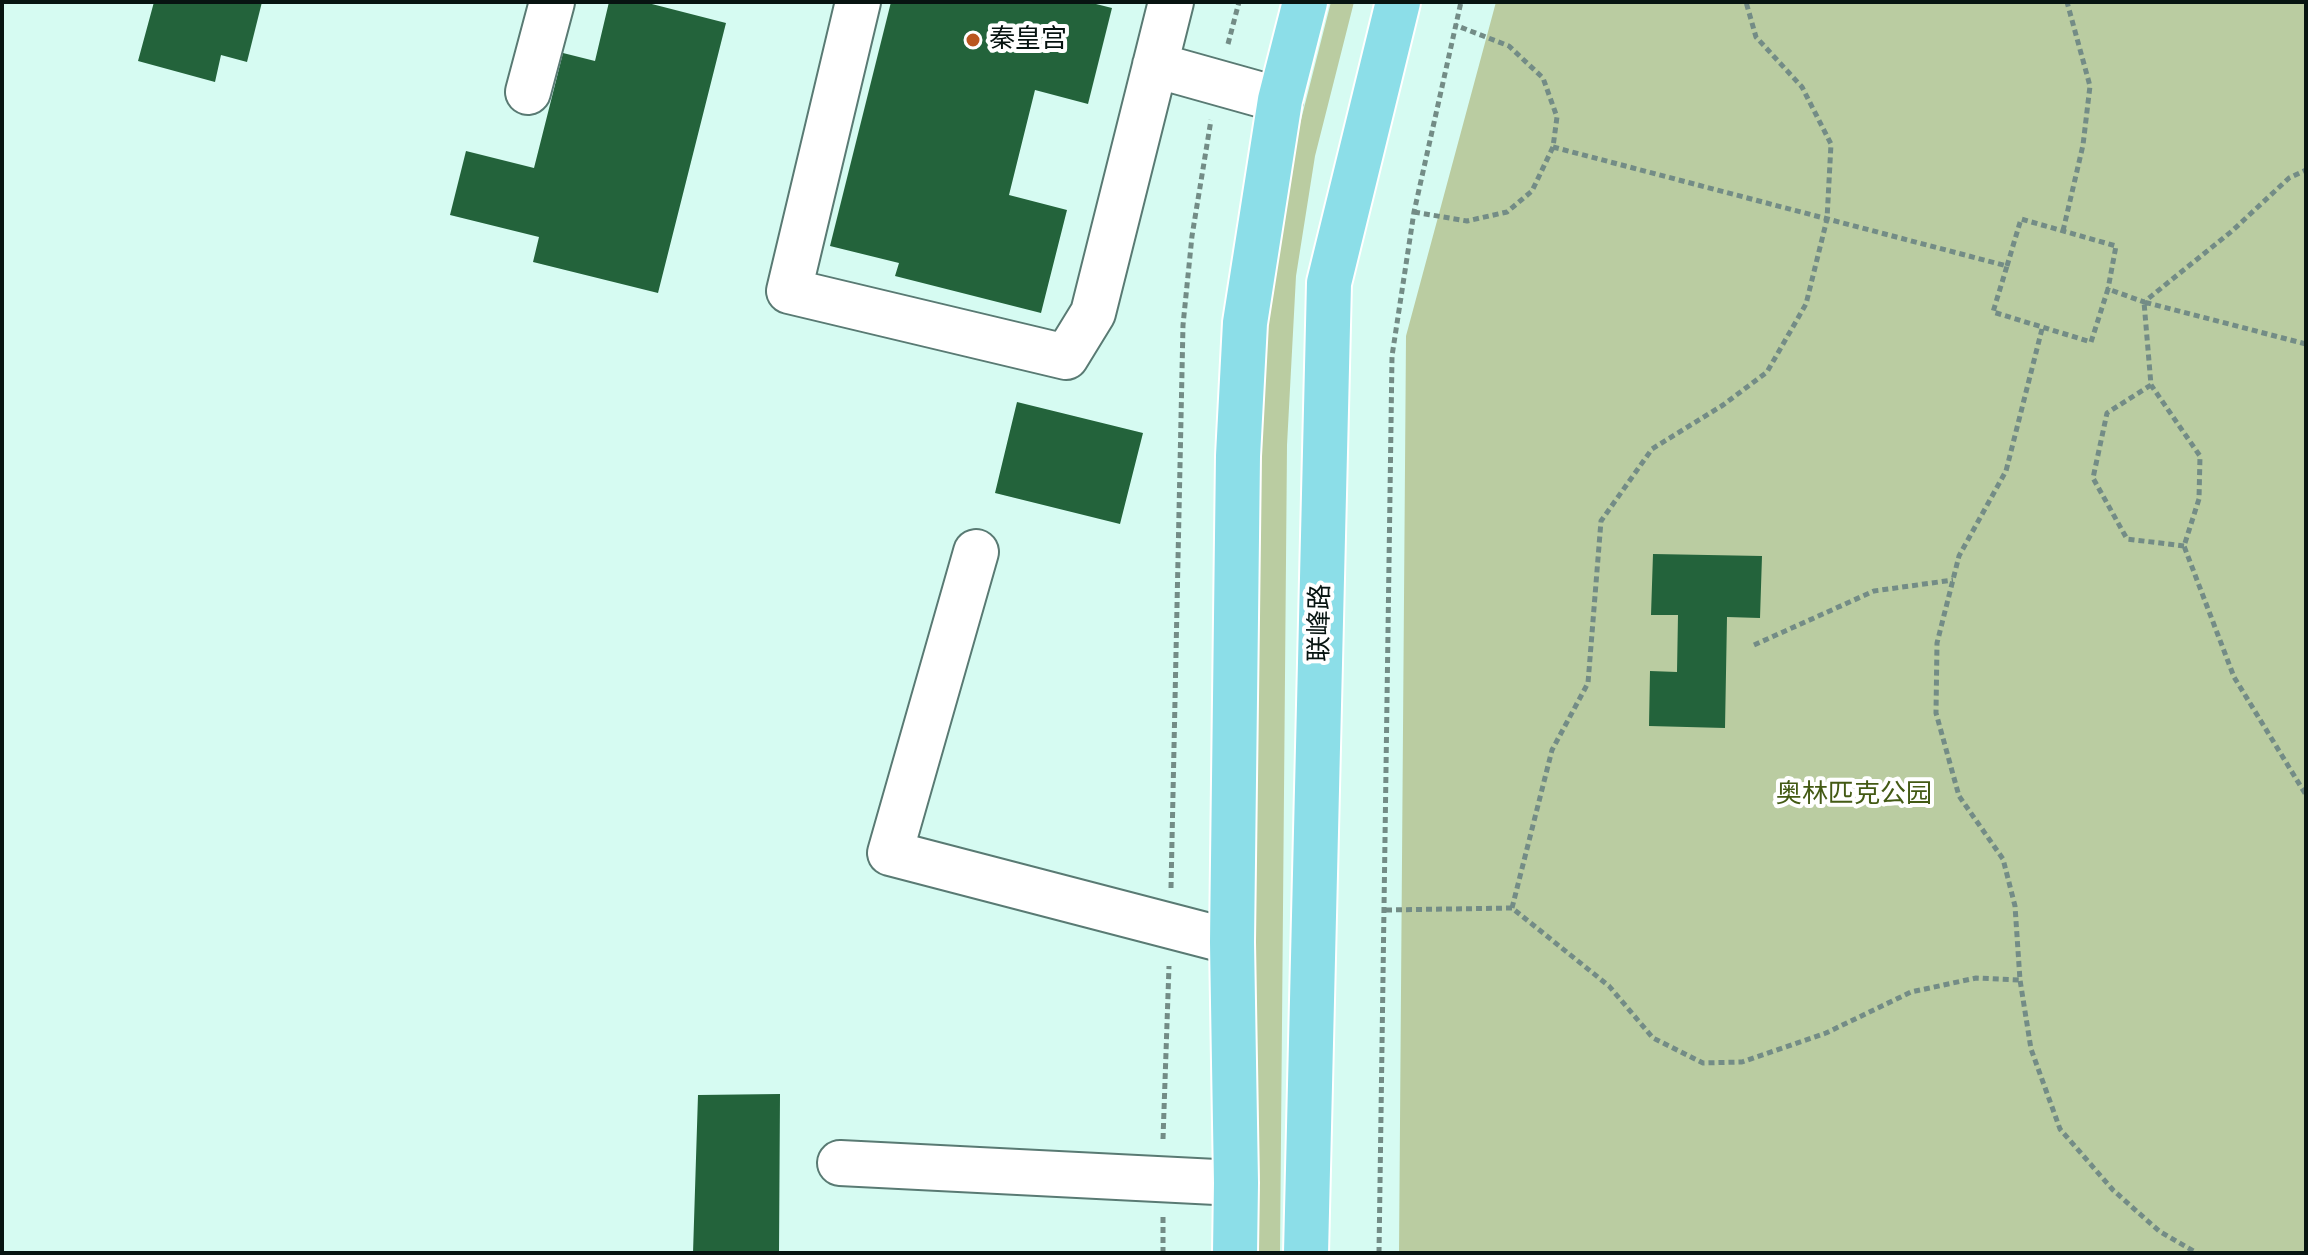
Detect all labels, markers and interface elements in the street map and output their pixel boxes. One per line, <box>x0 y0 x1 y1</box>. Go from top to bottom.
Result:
place label: 秦皇宫 <box>989 24 1067 56</box>
marker: 秦皇宫 <box>964 31 982 49</box>
street label: 联峰路 <box>1305 584 1337 662</box>
park label: 奥林匹克公园 <box>1776 779 1932 811</box>

